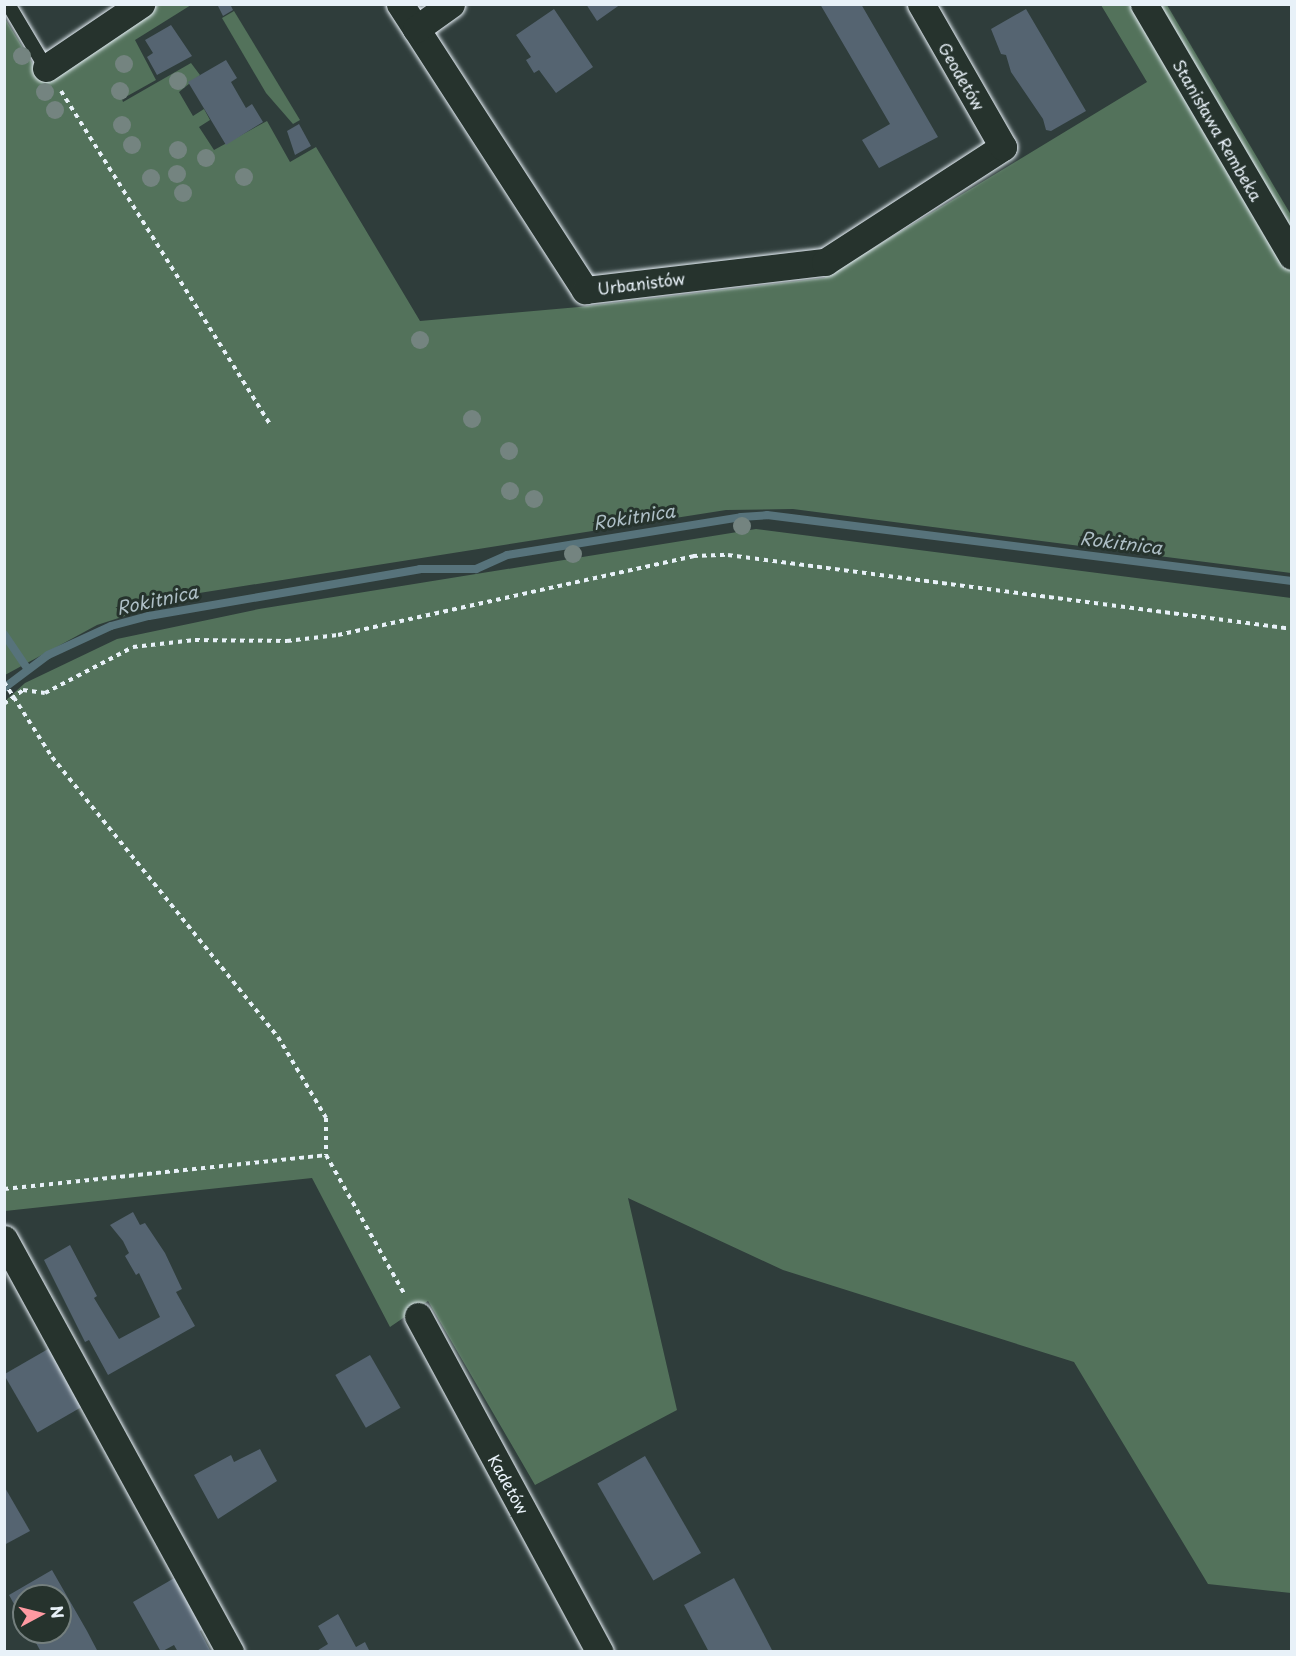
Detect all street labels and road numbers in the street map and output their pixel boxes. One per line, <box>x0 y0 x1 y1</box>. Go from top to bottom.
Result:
street label: Geodetów <box>935 39 989 113</box>
street label: Stanisława Rembeka <box>1169 55 1267 205</box>
street label: Urbanistów <box>596 268 686 298</box>
street label: Kadetów <box>485 1451 533 1517</box>

